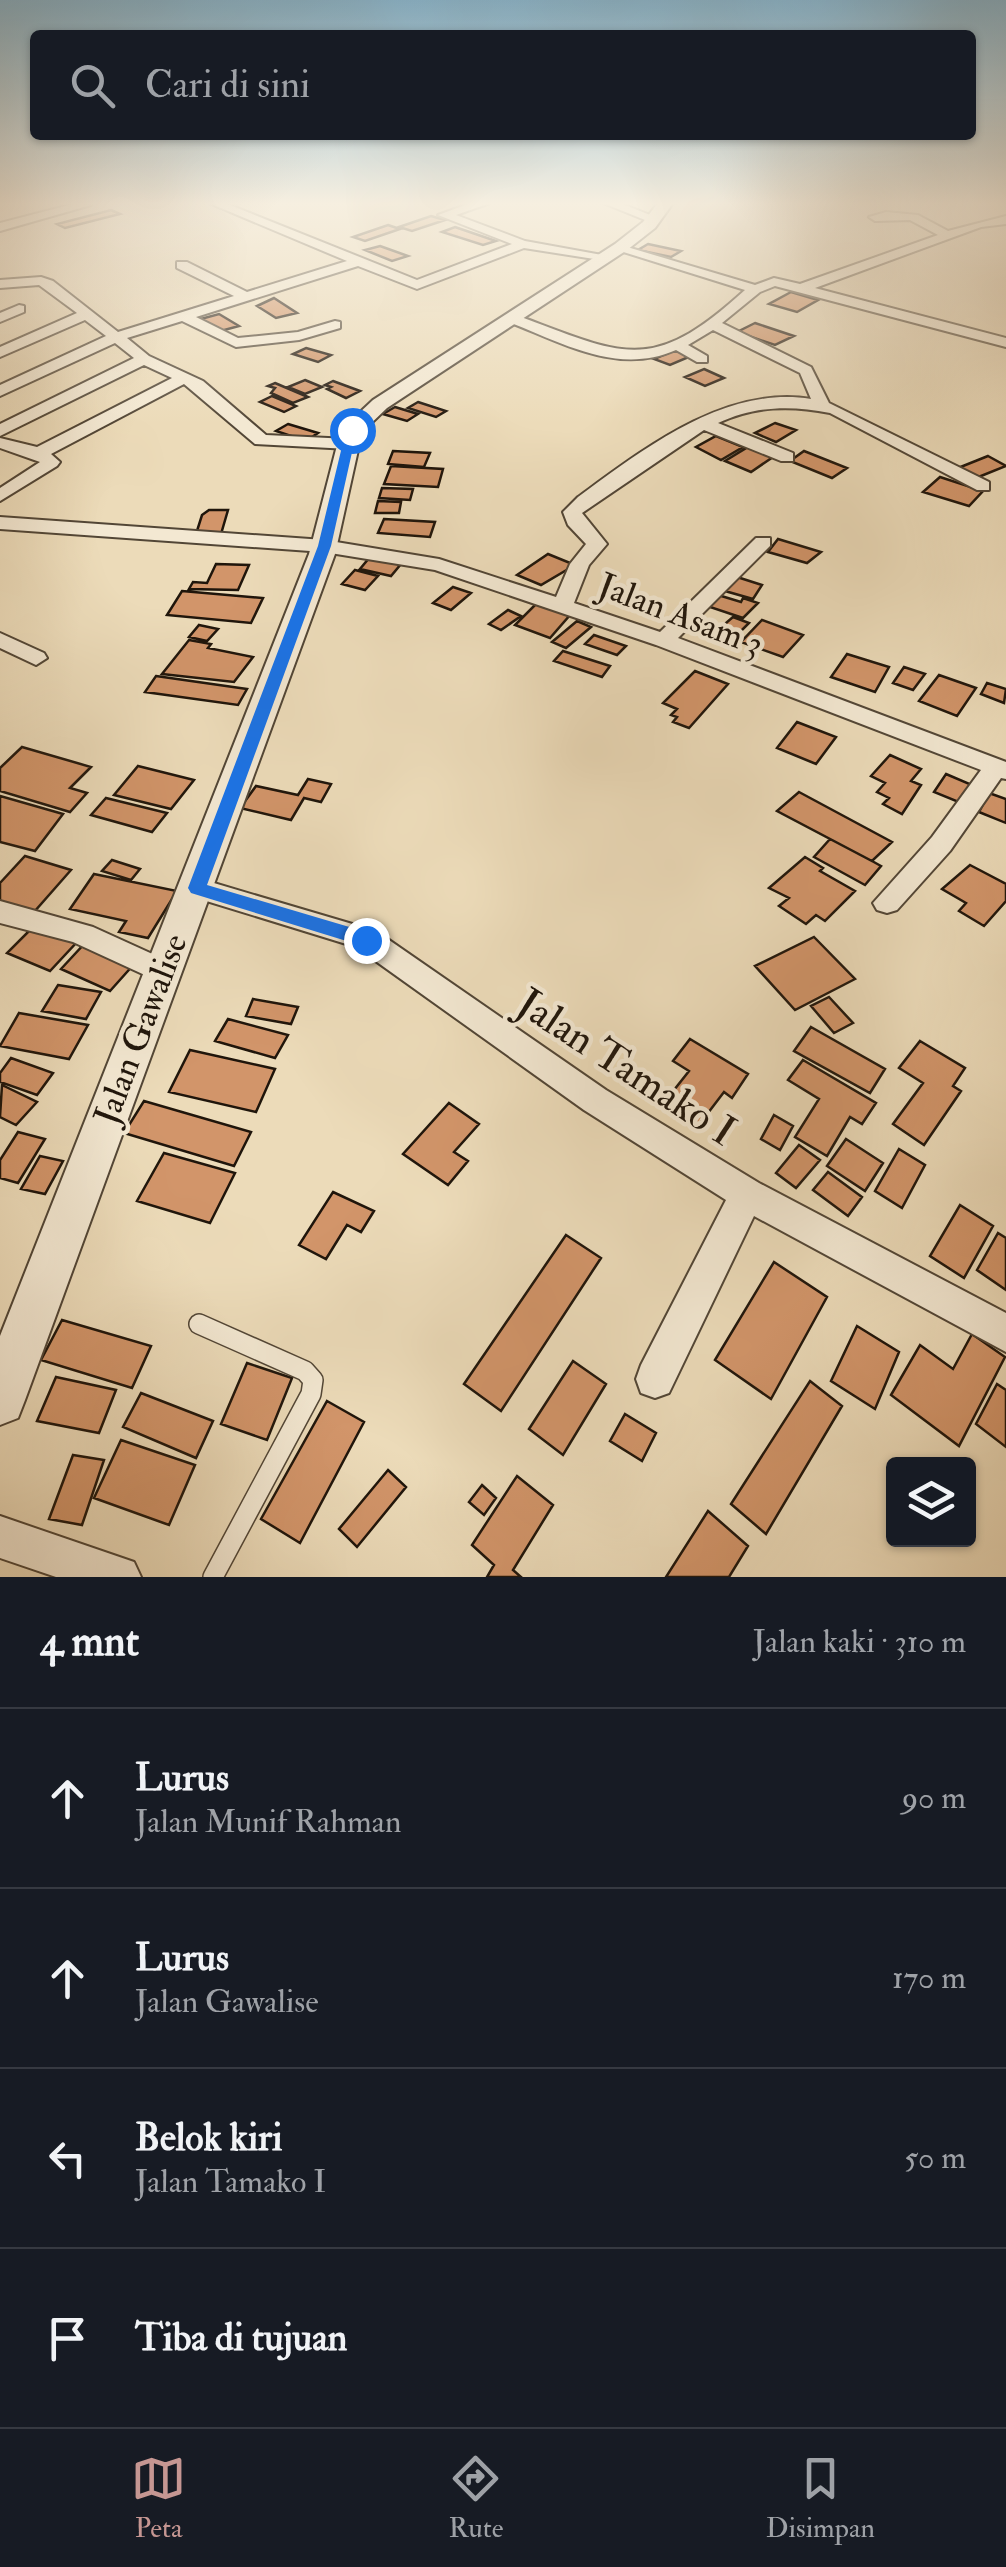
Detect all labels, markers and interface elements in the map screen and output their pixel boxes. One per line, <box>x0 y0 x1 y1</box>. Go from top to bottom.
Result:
search box <box>30 30 976 140</box>
icon: search <box>65 58 120 113</box>
text: Cari di sini <box>145 61 310 109</box>
route start <box>330 408 376 454</box>
street label: Jalan Asam 3 <box>591 563 769 666</box>
route end <box>344 918 390 964</box>
street label: Jalan Gawalise <box>84 928 197 1132</box>
street label: Jalan Tamako I <box>506 977 745 1158</box>
map controls <box>886 1457 976 1547</box>
button: layers <box>886 1457 976 1547</box>
text: 4 mnt <box>40 1616 139 1668</box>
text: Jalan kaki · 310 m <box>753 1622 966 1662</box>
text: Lurus <box>135 1754 229 1802</box>
icon: ahead <box>40 1771 95 1826</box>
text: 90 m <box>902 1778 966 1818</box>
text: Jalan Munif Rahman <box>135 1802 401 1842</box>
text: Lurus <box>135 1934 229 1982</box>
icon: ahead <box>40 1951 95 2006</box>
text: 170 m <box>892 1958 966 1998</box>
text: Jalan Gawalise <box>135 1982 319 2022</box>
text: Belok kiri <box>135 2114 282 2162</box>
icon: left <box>40 2131 95 2186</box>
text: 50 m <box>904 2138 966 2178</box>
text: Jalan Tamako I <box>135 2162 326 2202</box>
icon: arrive <box>40 2311 95 2366</box>
text: Tiba di tujuan <box>135 2314 347 2362</box>
tab: Peta <box>131 2451 186 2546</box>
tab: Rute <box>448 2451 503 2546</box>
tab: Disimpan <box>766 2451 875 2546</box>

